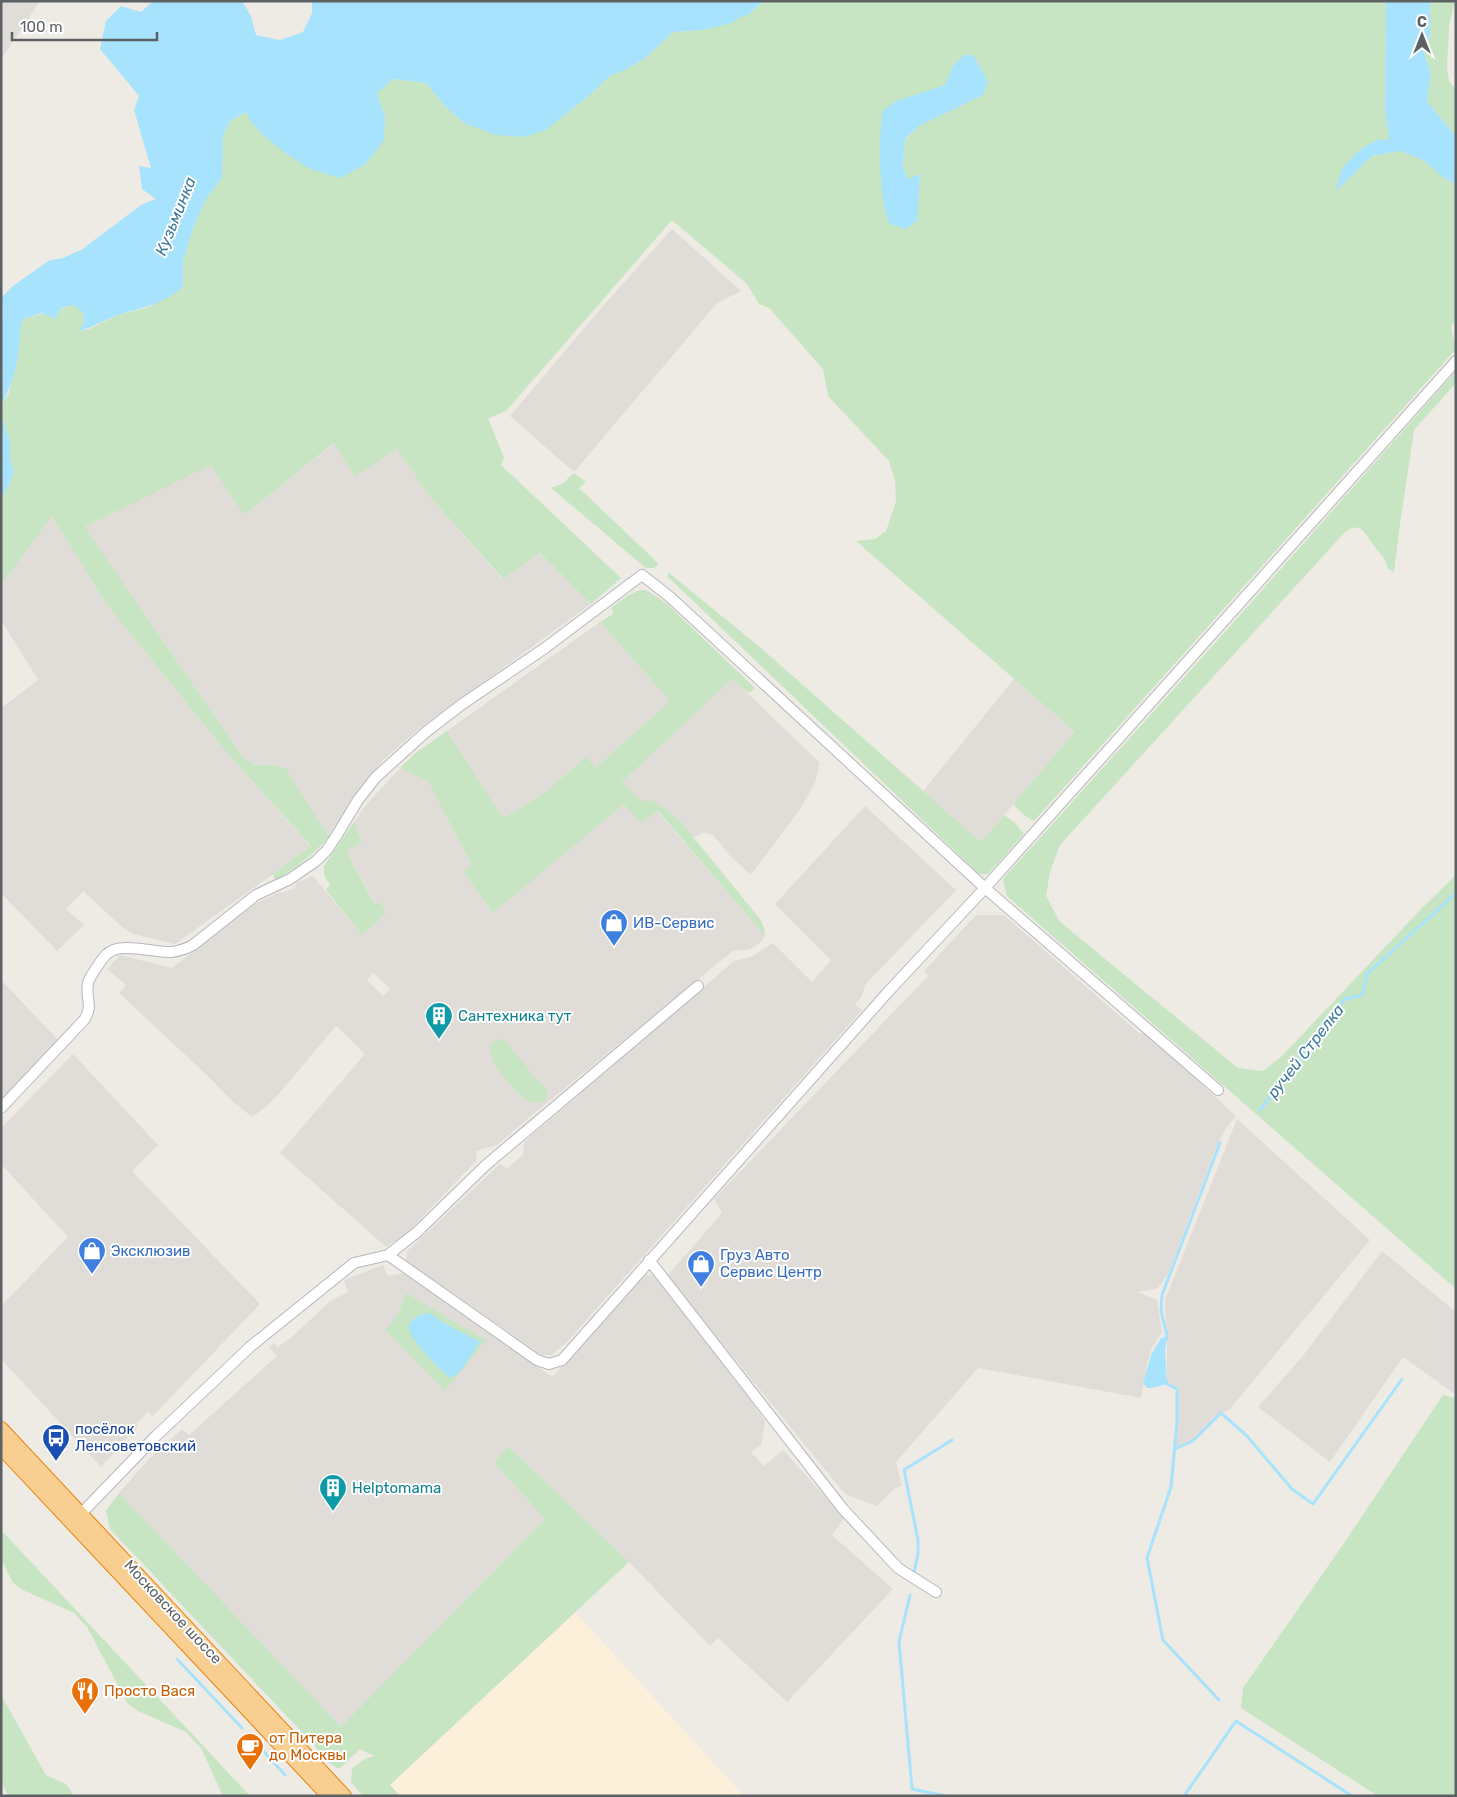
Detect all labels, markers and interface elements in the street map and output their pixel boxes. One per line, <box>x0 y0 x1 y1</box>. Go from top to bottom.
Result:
scale bar <box>12 10 158 42</box>
north arrow <box>1397 10 1447 60</box>
text: С <box>1417 14 1427 31</box>
text: 100 m <box>20 18 62 36</box>
water label: Кузьминка <box>151 174 200 258</box>
shop icon: ИВ-Сервис <box>599 908 629 947</box>
place label: ИВ-Сервис <box>633 914 715 932</box>
building icon: Сантехника тут <box>424 1001 454 1040</box>
water label: ручей Стрелка <box>1263 1001 1348 1102</box>
place label: Сантехника тут <box>458 1007 572 1025</box>
shop icon: Эксклюзив <box>77 1236 107 1275</box>
place label: Эксклюзив <box>111 1242 191 1260</box>
place label: Груз Авто Сервис Центр <box>720 1246 822 1281</box>
shop icon: Груз Авто Сервис Центр <box>686 1249 716 1288</box>
place label: посёлок Ленсоветовский <box>75 1420 196 1455</box>
bus stop icon: посёлок Ленсоветовский <box>41 1423 71 1462</box>
building icon: Helptomama <box>318 1473 348 1512</box>
place label: Helptomama <box>352 1479 441 1497</box>
street label: Московское шоссе <box>120 1556 226 1668</box>
restaurant icon: Просто Вася <box>70 1676 100 1715</box>
place label: Просто Вася <box>104 1682 195 1700</box>
place label: от Питера до Москвы <box>269 1729 346 1764</box>
cafe icon: от Питера до Москвы <box>235 1732 265 1771</box>

